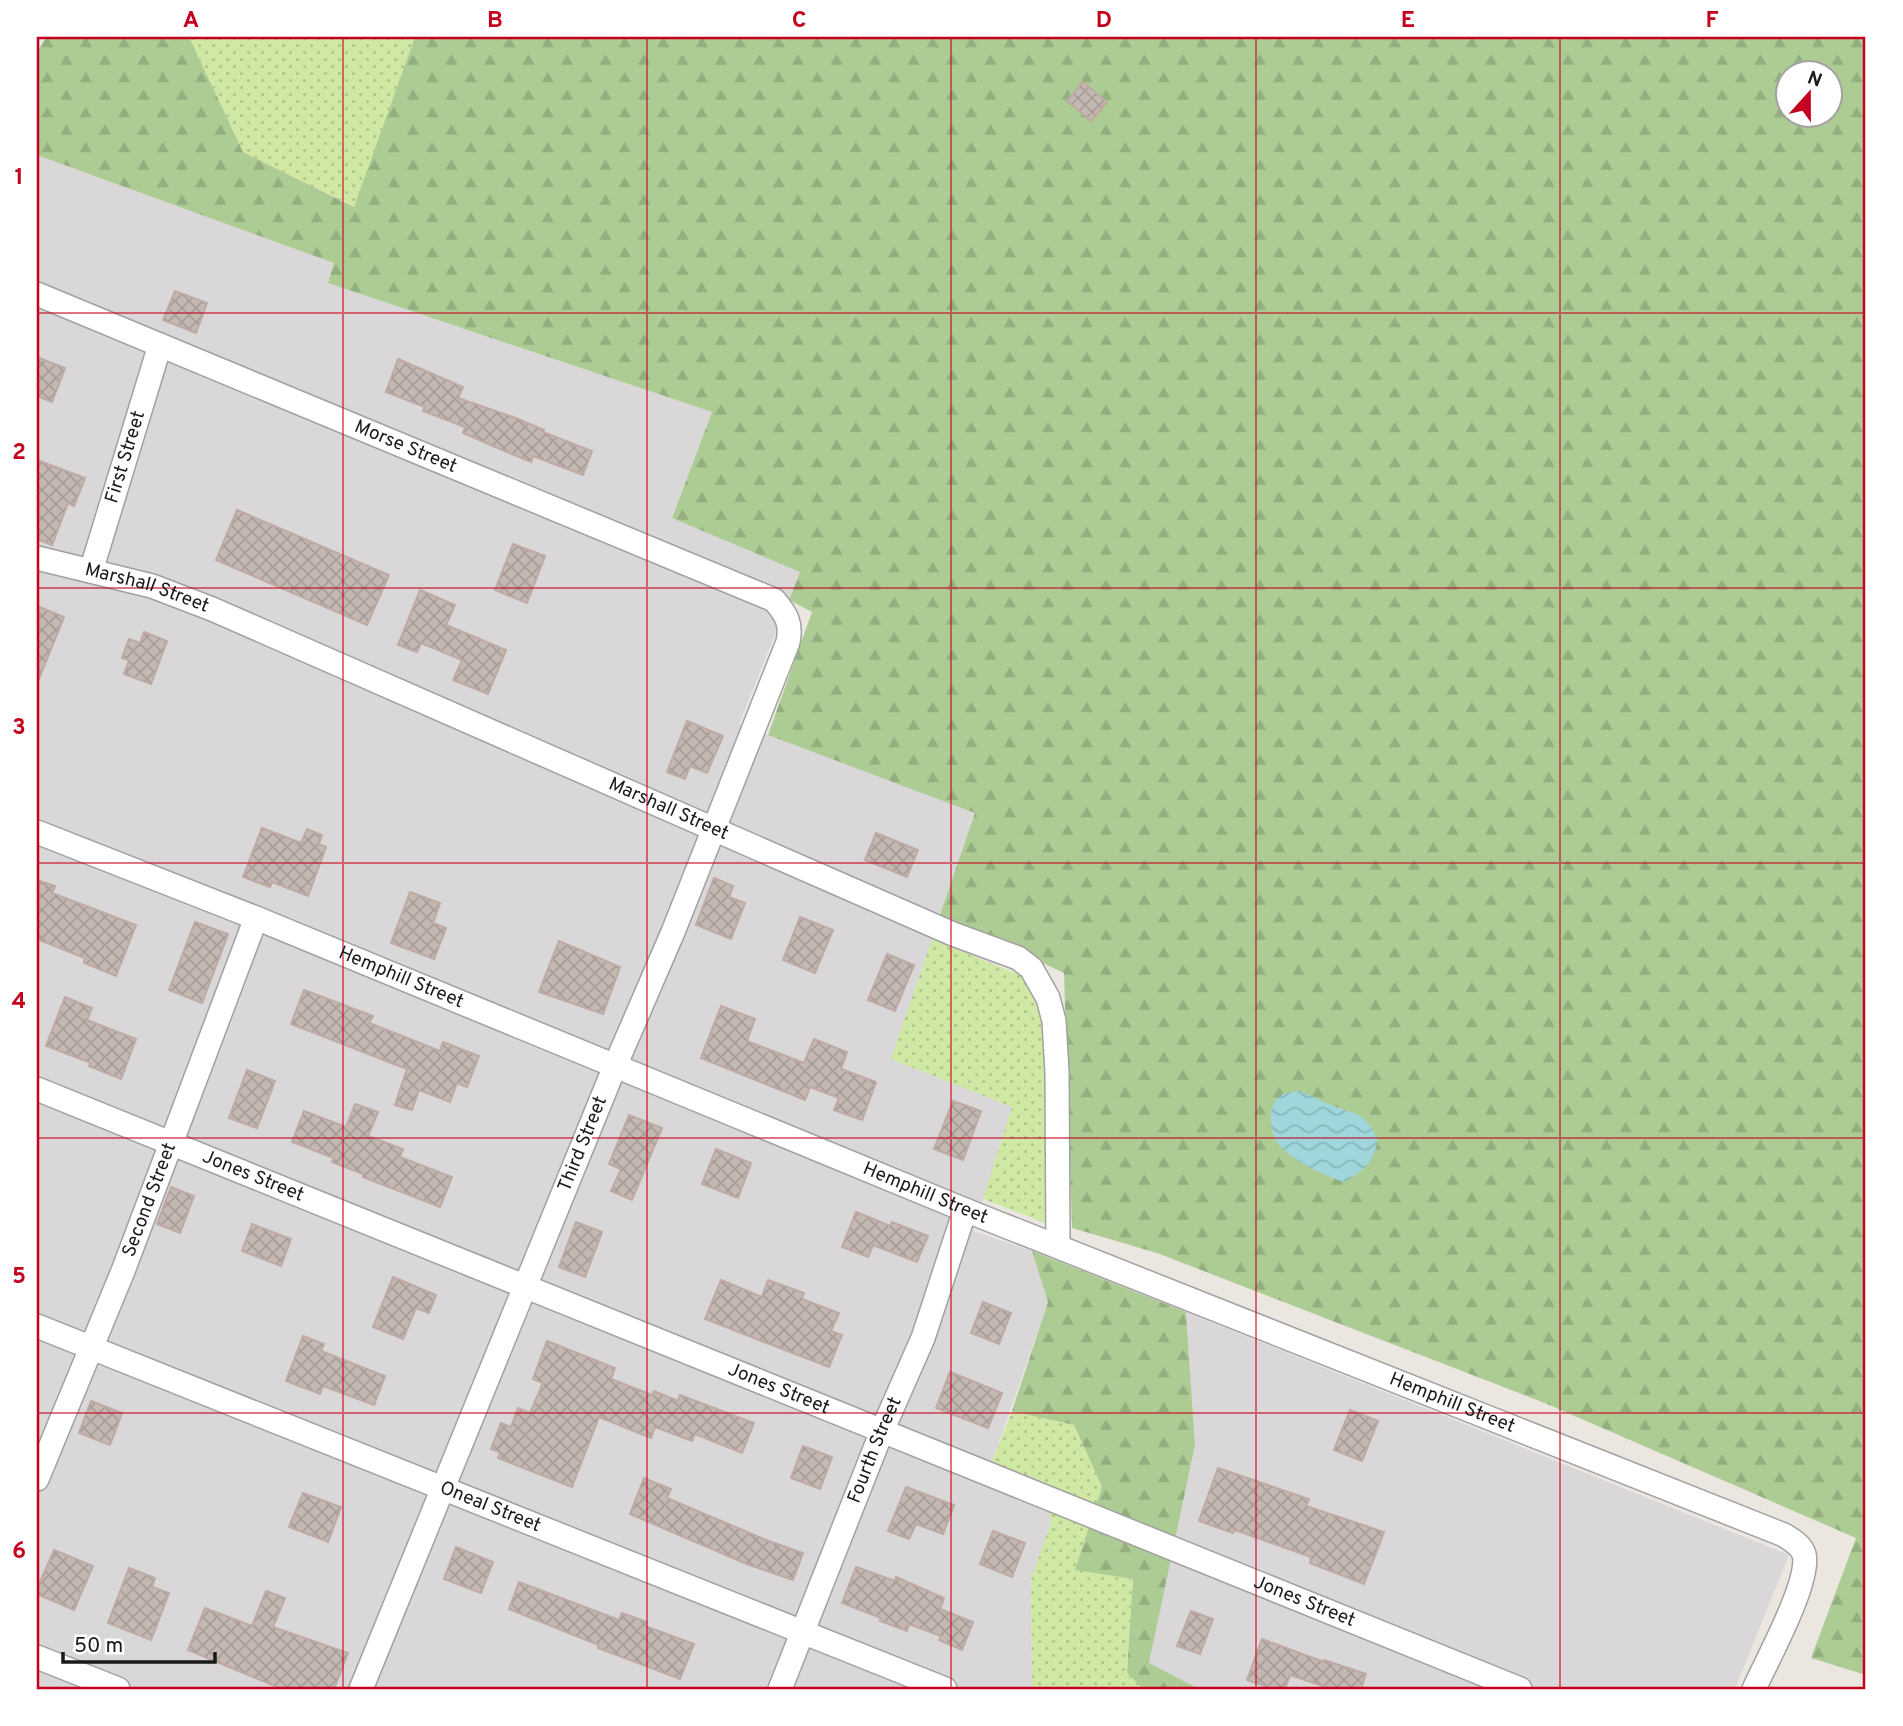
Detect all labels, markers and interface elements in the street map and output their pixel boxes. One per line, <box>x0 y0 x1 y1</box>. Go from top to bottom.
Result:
text: A <box>183 7 199 36</box>
text: B <box>487 7 503 36</box>
text: C <box>792 7 806 36</box>
text: D <box>1096 7 1112 36</box>
text: E <box>1401 7 1415 36</box>
text: F <box>1705 7 1719 36</box>
north arrow <box>1773 60 1843 130</box>
text: N <box>1804 66 1825 94</box>
text: 1 <box>14 164 24 193</box>
street label: First Street <box>100 408 151 506</box>
street label: Morse Street <box>351 415 460 479</box>
text: 2 <box>12 439 26 468</box>
street label: Marshall Street <box>82 558 212 619</box>
text: 3 <box>12 714 26 743</box>
street label: Marshall Street <box>605 772 732 846</box>
street label: Hemphill Street <box>335 941 467 1014</box>
text: 4 <box>12 988 26 1017</box>
street label: Third Street <box>553 1093 613 1195</box>
street label: Second Street <box>117 1139 182 1260</box>
street label: Jones Street <box>199 1145 307 1208</box>
street label: Hemphill Street <box>859 1157 991 1230</box>
text: 5 <box>12 1263 26 1292</box>
street label: Jones Street <box>724 1358 833 1420</box>
street label: Hemphill Street <box>1386 1368 1518 1439</box>
street label: Fourth Street <box>843 1393 907 1507</box>
street label: Oneal Street <box>436 1476 544 1538</box>
text: 6 <box>12 1538 26 1567</box>
street label: Jones Street <box>1250 1570 1359 1633</box>
scale bar <box>63 1621 215 1665</box>
text: 50 m <box>74 1633 123 1660</box>

